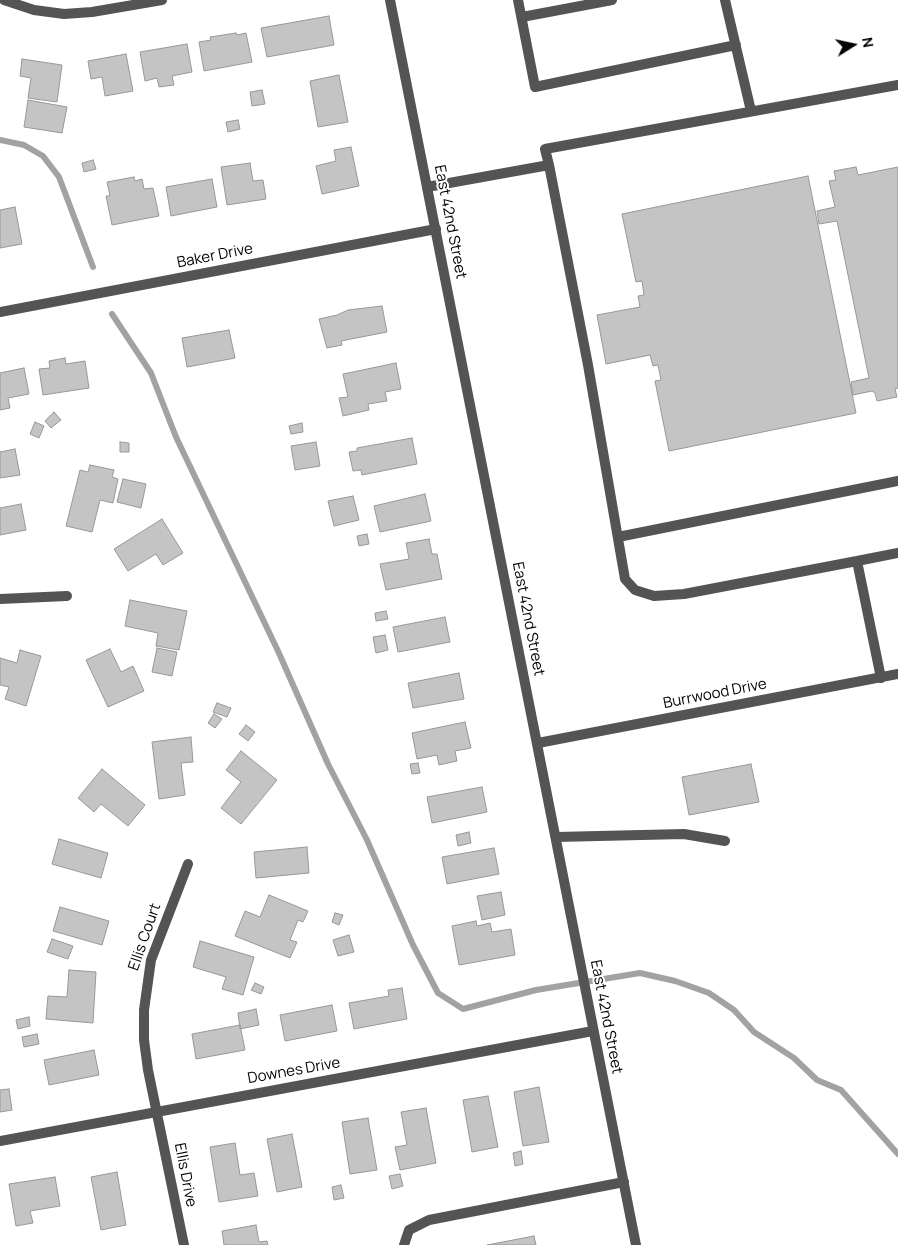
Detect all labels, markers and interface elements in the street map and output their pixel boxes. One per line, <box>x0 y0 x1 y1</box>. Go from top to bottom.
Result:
north arrow <box>828 20 878 70</box>
text: N <box>858 36 878 49</box>
street label: East 42nd Street <box>430 163 470 281</box>
street label: Baker Drive <box>175 240 255 272</box>
street label: East 42nd Street <box>508 560 548 678</box>
street label: Burrwood Drive <box>662 675 768 713</box>
street label: Ellis Court <box>125 901 165 973</box>
street label: East 42nd Street <box>586 958 626 1076</box>
street label: Downes Drive <box>246 1054 342 1088</box>
street label: Ellis Drive <box>170 1141 200 1209</box>

